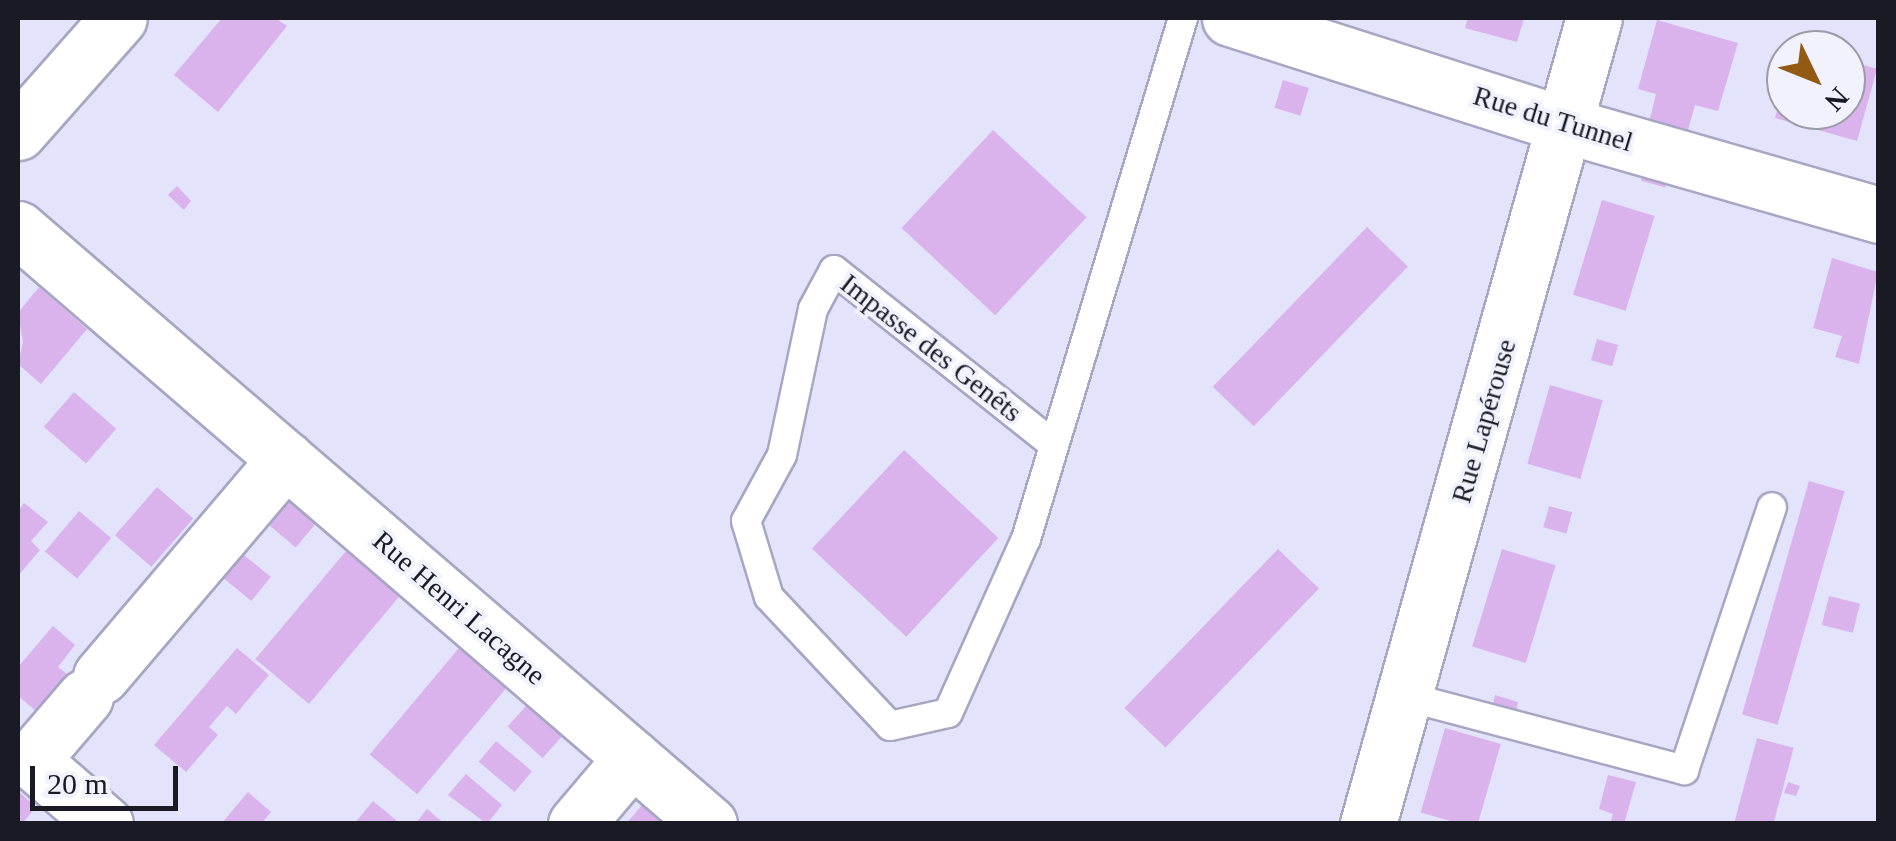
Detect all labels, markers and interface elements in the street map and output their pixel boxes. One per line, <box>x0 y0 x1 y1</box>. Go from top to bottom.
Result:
north arrow <box>1766 30 1866 130</box>
street label: Rue du Tunnel <box>1469 79 1637 159</box>
text: N <box>1819 81 1855 117</box>
street label: Impasse des Genêts <box>834 267 1028 429</box>
street label: Rue Lapérouse <box>1445 335 1523 507</box>
street label: Rue Henri Lacagne <box>366 524 552 692</box>
scale bar <box>35 746 182 808</box>
text: 20 m <box>47 767 108 800</box>

